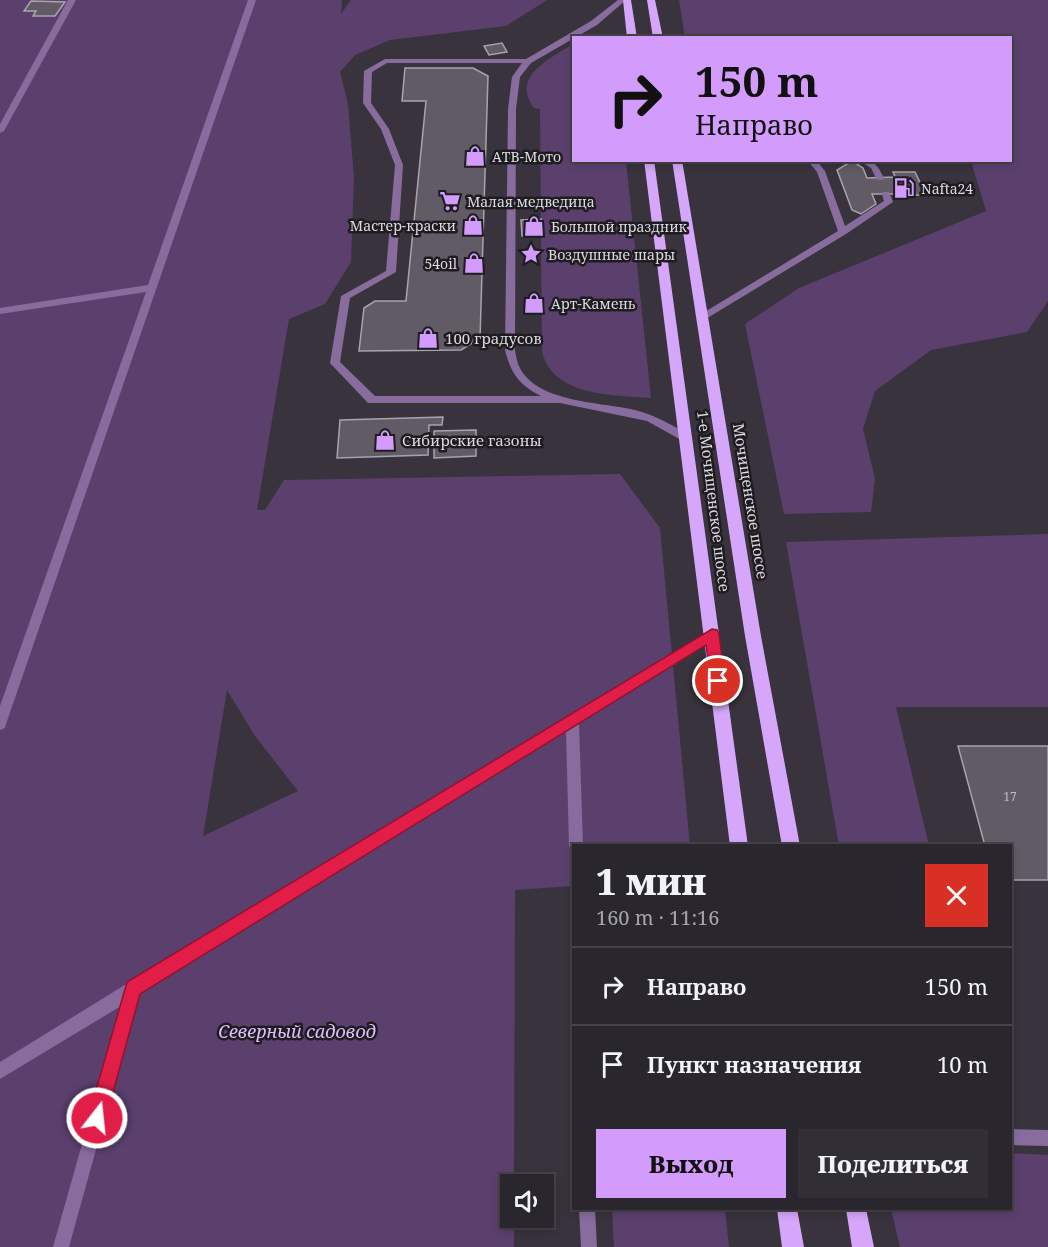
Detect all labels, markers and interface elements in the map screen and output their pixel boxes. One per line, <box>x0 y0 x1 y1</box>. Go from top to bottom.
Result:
text: 150 m <box>695 52 819 109</box>
icon: right <box>596 60 674 138</box>
text: Направо <box>695 106 813 143</box>
shop icon: АТВ-Мото <box>463 144 487 168</box>
place label: АТВ-Мото <box>492 147 561 166</box>
fuel station icon: Nafta24 <box>892 176 916 200</box>
place label: Nafta24 <box>921 179 973 198</box>
supermarket icon: Малая медведица <box>438 189 462 213</box>
place label: Малая медведица <box>467 192 595 211</box>
shop icon: Мастер-краски <box>461 213 485 237</box>
shop icon: Большой праздник <box>522 214 546 238</box>
place label: Мастер-краски <box>350 216 456 235</box>
place label: Большой праздник <box>551 217 688 236</box>
place icon: Воздушные шары <box>519 242 543 266</box>
place label: Воздушные шары <box>548 245 675 264</box>
shop icon: 54oil <box>462 251 486 275</box>
place label: 54oil <box>424 254 458 273</box>
shop icon: Арт-Камень <box>522 291 546 315</box>
place label: Арт-Камень <box>551 294 636 313</box>
shop icon: 100 градусов <box>416 326 440 350</box>
place label: 100 градусов <box>445 328 541 348</box>
street label: 1-е Мочищенское шоссе <box>693 409 735 593</box>
street label: Мочищенское шоссе <box>729 422 773 580</box>
shop icon: Сибирские газоны <box>373 428 397 452</box>
place label: Сибирские газоны <box>402 430 542 450</box>
pin <box>692 655 743 706</box>
icon: arrive <box>701 664 734 697</box>
house number: 17 <box>1003 788 1017 805</box>
text: 1 мин <box>596 857 706 906</box>
button: close <box>925 864 988 927</box>
text: 160 m · 11:16 <box>596 904 719 931</box>
icon: right <box>596 970 629 1003</box>
text: Направо <box>647 971 746 1001</box>
text: 150 m <box>925 971 988 1001</box>
park label: Северный садовод <box>218 1019 376 1043</box>
icon: arrive <box>596 1048 629 1081</box>
text: Пункт назначения <box>647 1049 861 1079</box>
text: 10 m <box>937 1049 988 1079</box>
position arrow <box>65 1086 129 1150</box>
button: Выход <box>596 1129 786 1198</box>
button: Поделиться <box>798 1129 988 1198</box>
map controls <box>500 1174 554 1228</box>
button: sound <box>500 1174 554 1228</box>

